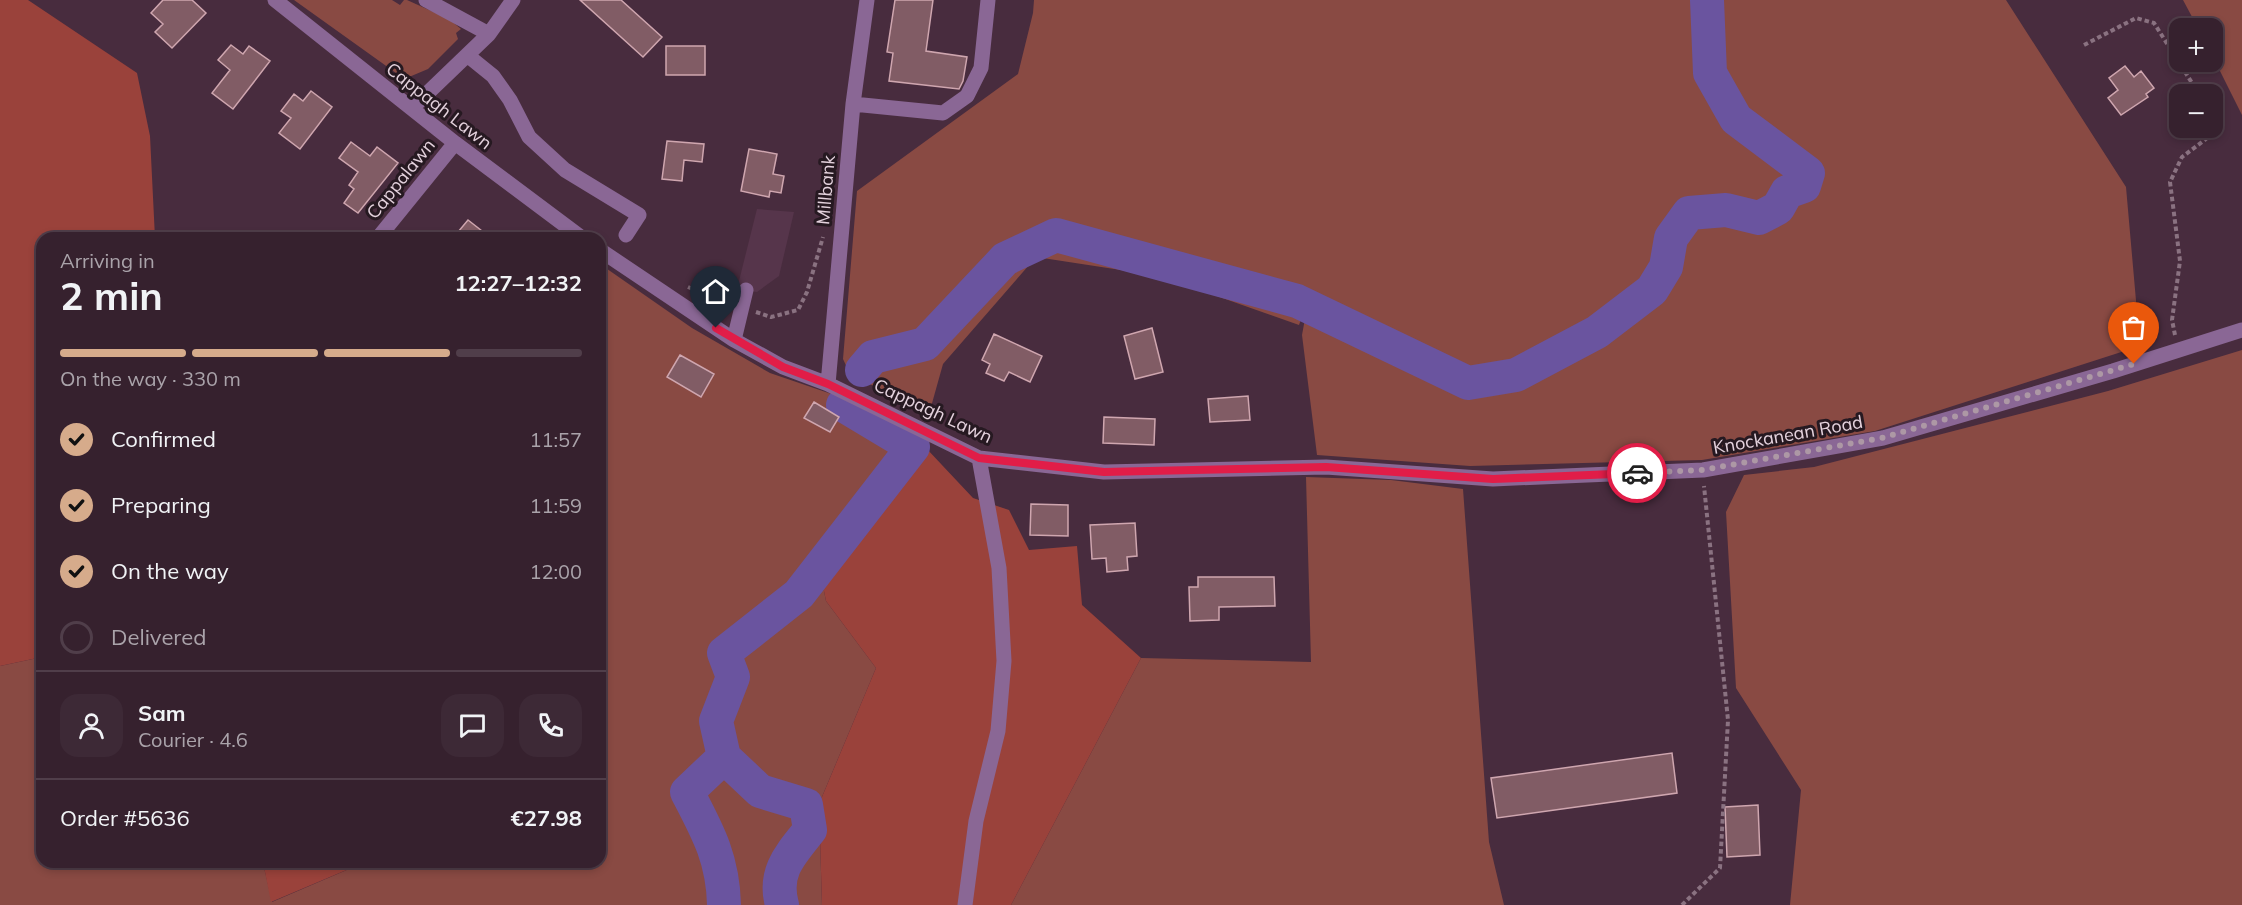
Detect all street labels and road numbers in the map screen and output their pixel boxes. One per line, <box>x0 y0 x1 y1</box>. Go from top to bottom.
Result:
street label: Cappagh Lawn <box>382 57 497 154</box>
street label: Cappalawn <box>361 134 440 223</box>
street label: Millbank <box>811 154 840 226</box>
street label: Cappagh Lawn <box>870 373 996 448</box>
street label: Knockanean Road <box>1711 410 1865 459</box>

